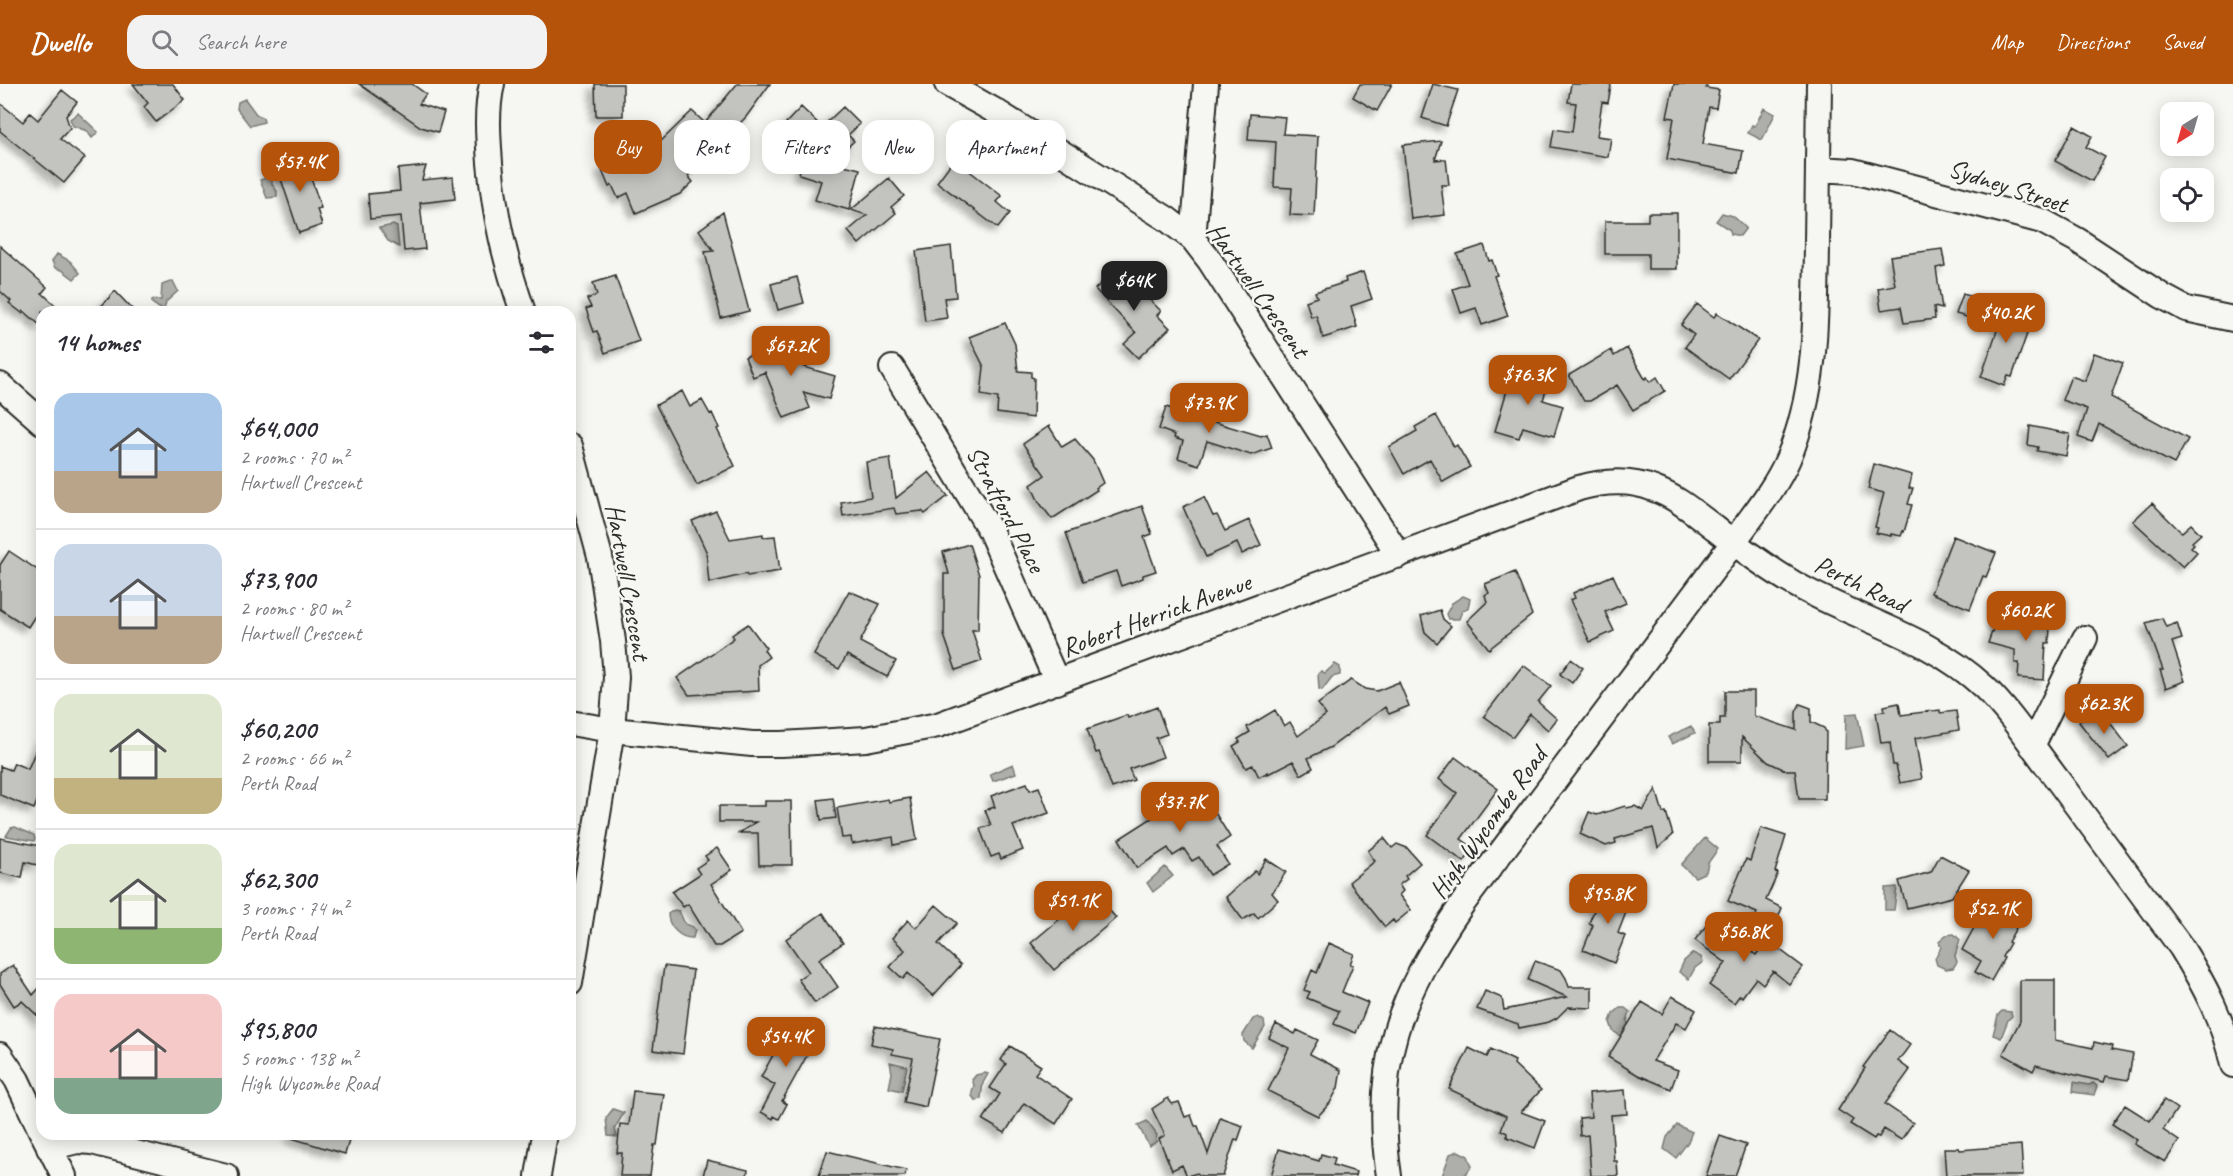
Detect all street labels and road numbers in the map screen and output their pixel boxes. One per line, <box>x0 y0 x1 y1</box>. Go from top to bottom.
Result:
street label: Sydney Street <box>1945 151 2074 221</box>
street label: Hartwell Crescent <box>1199 216 1318 366</box>
street label: Stratford Place <box>959 440 1054 580</box>
street label: Hartwell Crescent <box>598 501 658 665</box>
street label: Perth Road <box>1809 547 1916 622</box>
street label: Robert Herrick Avenue <box>1057 565 1257 665</box>
street label: High Wycombe Road <box>1422 738 1556 905</box>

